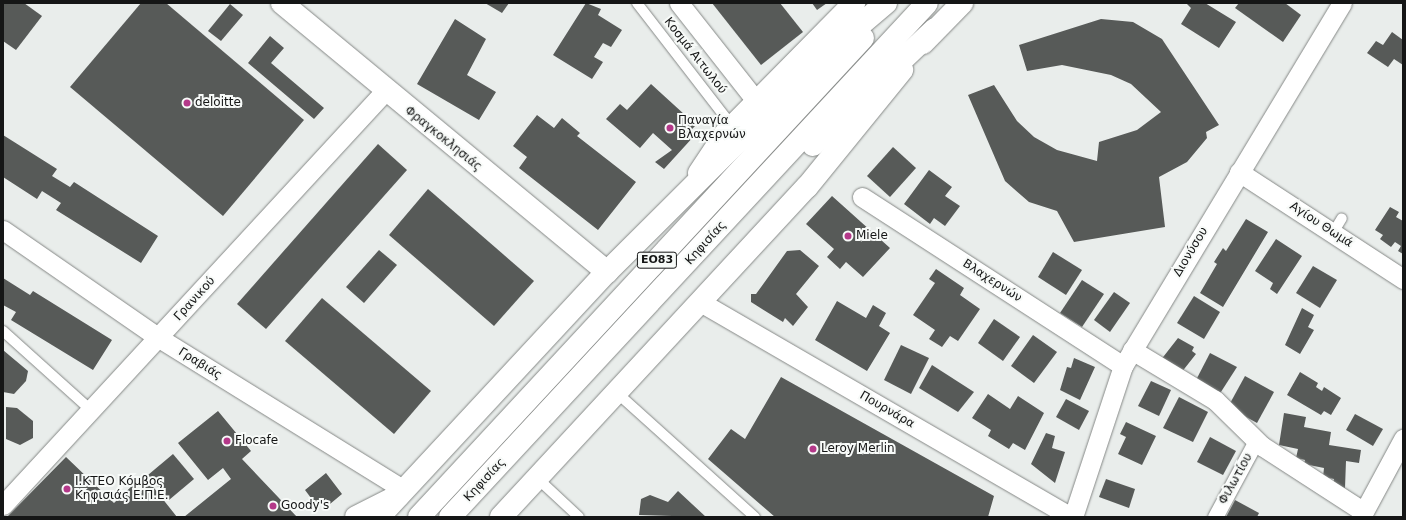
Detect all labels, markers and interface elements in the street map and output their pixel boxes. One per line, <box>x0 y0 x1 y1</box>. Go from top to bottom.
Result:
street label: Κοσμά Αιτωλού <box>661 15 729 97</box>
place label: deloitte <box>195 96 241 110</box>
marker: deloitte <box>182 98 192 108</box>
street label: Φραγκοκλησιάς <box>402 104 484 174</box>
place label: Παναγία Βλαχερνών <box>678 114 746 142</box>
marker: Παναγία Βλαχερνών <box>665 123 675 133</box>
street label: Αγίου Θωμά <box>1287 199 1355 251</box>
street label: Κηφισίας <box>683 218 729 268</box>
street label: Διονύσου <box>1171 225 1211 279</box>
place label: Miele <box>856 229 888 243</box>
marker: Miele <box>843 231 853 241</box>
road number: ΕΟ83 <box>636 251 678 269</box>
street label: Βλαχερνών <box>960 257 1024 305</box>
street label: Γρανικού <box>171 274 219 324</box>
street label: Γραβιάς <box>175 345 225 383</box>
street label: Πουρνάρα <box>857 388 917 432</box>
place label: Flocafe <box>235 434 278 448</box>
marker: Flocafe <box>222 436 232 446</box>
place label: Leroy Merlin <box>821 442 895 456</box>
marker: Leroy Merlin <box>808 444 818 454</box>
street label: Φιλωτίου <box>1216 451 1256 507</box>
street label: Κηφισίας <box>461 455 509 505</box>
place label: Ι.ΚΤΕΟ Κόμβος Κηφισιάς Ε.Π.Ε. <box>75 475 169 503</box>
marker: Ι.ΚΤΕΟ Κόμβος Κηφισιάς Ε.Π.Ε. <box>62 484 72 494</box>
place label: Goody's <box>281 499 329 513</box>
marker: Goody's <box>268 501 278 511</box>

